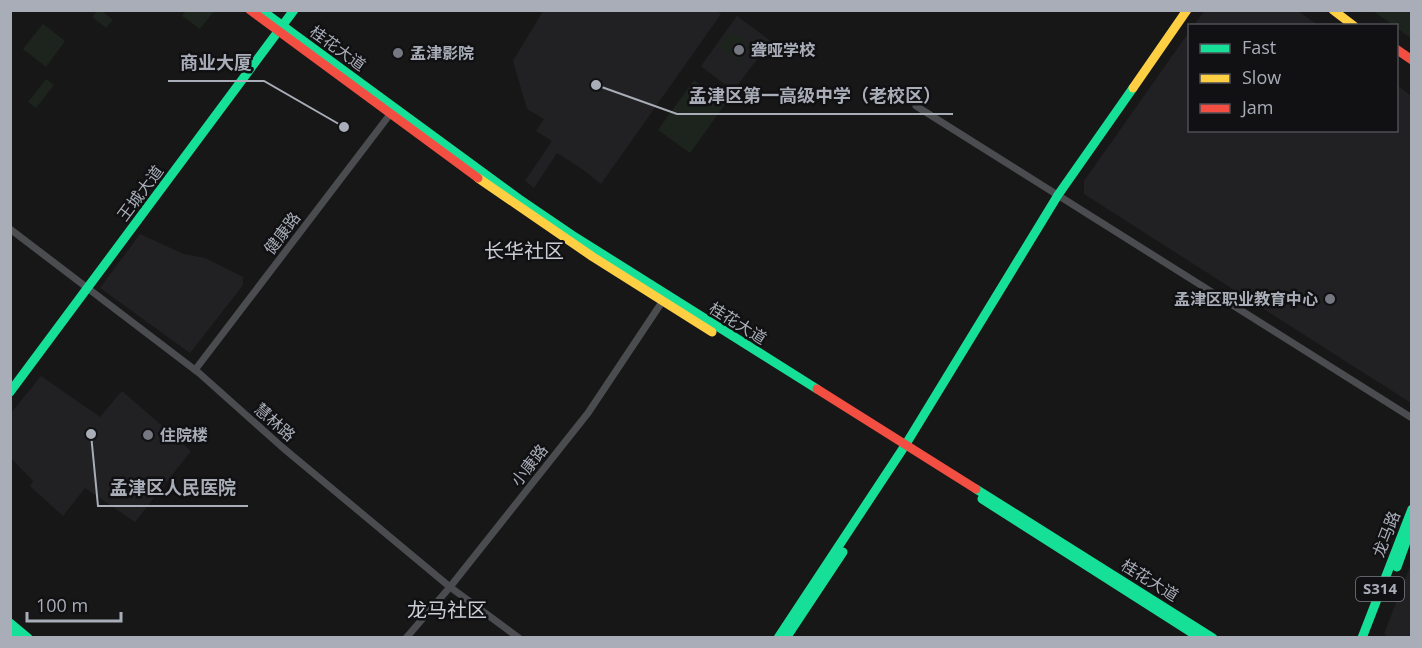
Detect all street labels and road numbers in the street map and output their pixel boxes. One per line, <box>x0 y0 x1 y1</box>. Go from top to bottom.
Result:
street label: 桂花大道 <box>306 20 370 76</box>
street label: 王城大道 <box>112 161 168 225</box>
street label: 健康路 <box>259 207 305 259</box>
street label: 桂花大道 <box>705 297 771 349</box>
street label: 慧林路 <box>250 398 300 446</box>
street label: 小康路 <box>506 439 552 491</box>
street label: 龙马路 <box>1367 508 1405 560</box>
street label: 桂花大道 <box>1117 554 1183 606</box>
road number: S314 <box>1356 577 1404 601</box>

